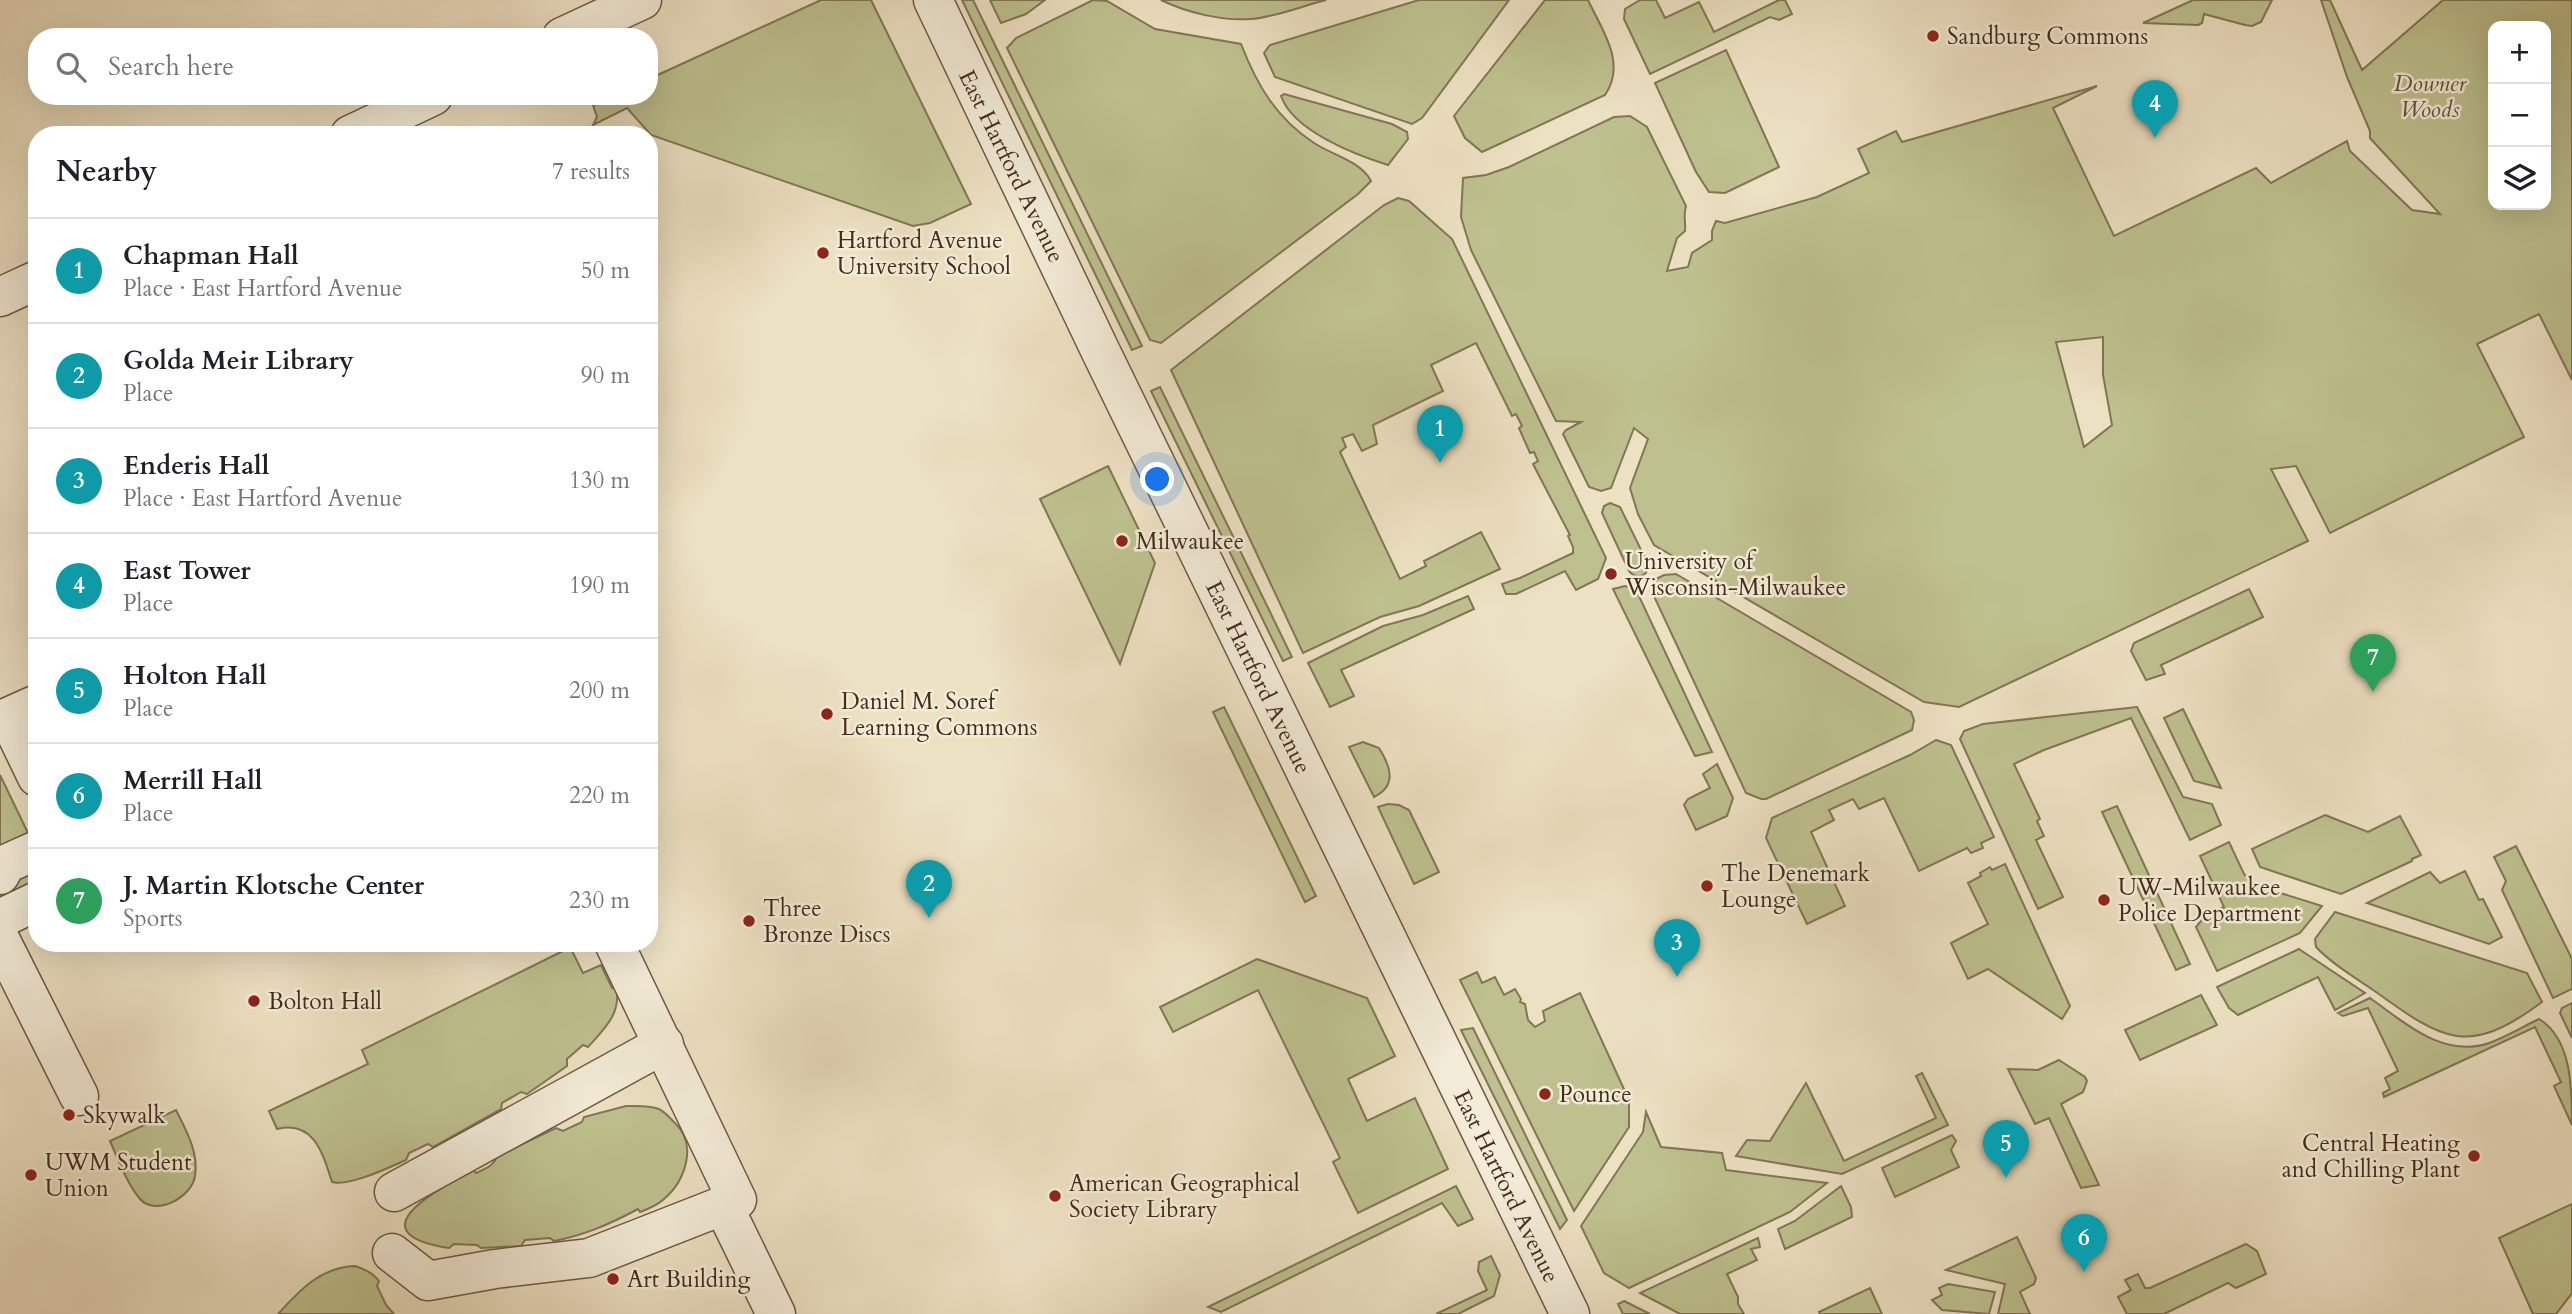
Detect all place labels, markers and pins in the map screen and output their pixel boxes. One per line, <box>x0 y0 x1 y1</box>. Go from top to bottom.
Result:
place label: Sandburg Commons <box>1947 21 2148 52</box>
marker: Sandburg Commons <box>1925 28 1941 44</box>
pin: 4 <box>2132 80 2178 138</box>
place label: Hartford Avenue University School <box>837 225 1011 282</box>
marker: Hartford Avenue University School <box>815 245 831 261</box>
pin: 1 <box>1417 405 1463 463</box>
place label: Milwaukee <box>1136 526 1244 557</box>
marker: Milwaukee <box>1114 533 1130 549</box>
place label: University of Wisconsin-Milwaukee <box>1624 546 1846 603</box>
marker: University of Wisconsin-Milwaukee <box>1603 566 1619 582</box>
pin: 7 <box>2350 634 2396 692</box>
place label: Daniel M. Soref Learning Commons <box>841 686 1038 743</box>
marker: Daniel M. Soref Learning Commons <box>819 706 835 722</box>
place label: The Denemark Lounge <box>1721 858 1871 915</box>
pin: 2 <box>906 860 952 918</box>
place label: UW-Milwaukee Police Department <box>2118 872 2301 929</box>
marker: The Denemark Lounge <box>1699 878 1715 894</box>
marker: UW-Milwaukee Police Department <box>2096 892 2112 908</box>
place label: Three Bronze Discs <box>763 893 890 950</box>
marker: Three Bronze Discs <box>741 913 757 929</box>
pin: 3 <box>1654 919 1700 977</box>
place label: Bolton Hall <box>268 986 382 1017</box>
marker: Bolton Hall <box>246 993 262 1009</box>
place label: Pounce <box>1559 1079 1632 1110</box>
marker: Pounce <box>1537 1086 1553 1102</box>
place label: Skywalk <box>83 1100 166 1131</box>
marker: Skywalk <box>61 1107 77 1123</box>
pin: 5 <box>1983 1120 2029 1178</box>
place label: Central Heating and Chilling Plant <box>2282 1128 2460 1185</box>
place label: UWM Student Union <box>45 1147 191 1204</box>
marker: Central Heating and Chilling Plant <box>2466 1148 2482 1164</box>
marker: UWM Student Union <box>23 1167 39 1183</box>
place label: American Geographical Society Library <box>1069 1168 1300 1225</box>
marker: American Geographical Society Library <box>1047 1188 1063 1204</box>
pin: 6 <box>2061 1214 2107 1272</box>
place label: Art Building <box>627 1264 751 1295</box>
marker: Art Building <box>605 1271 621 1287</box>

